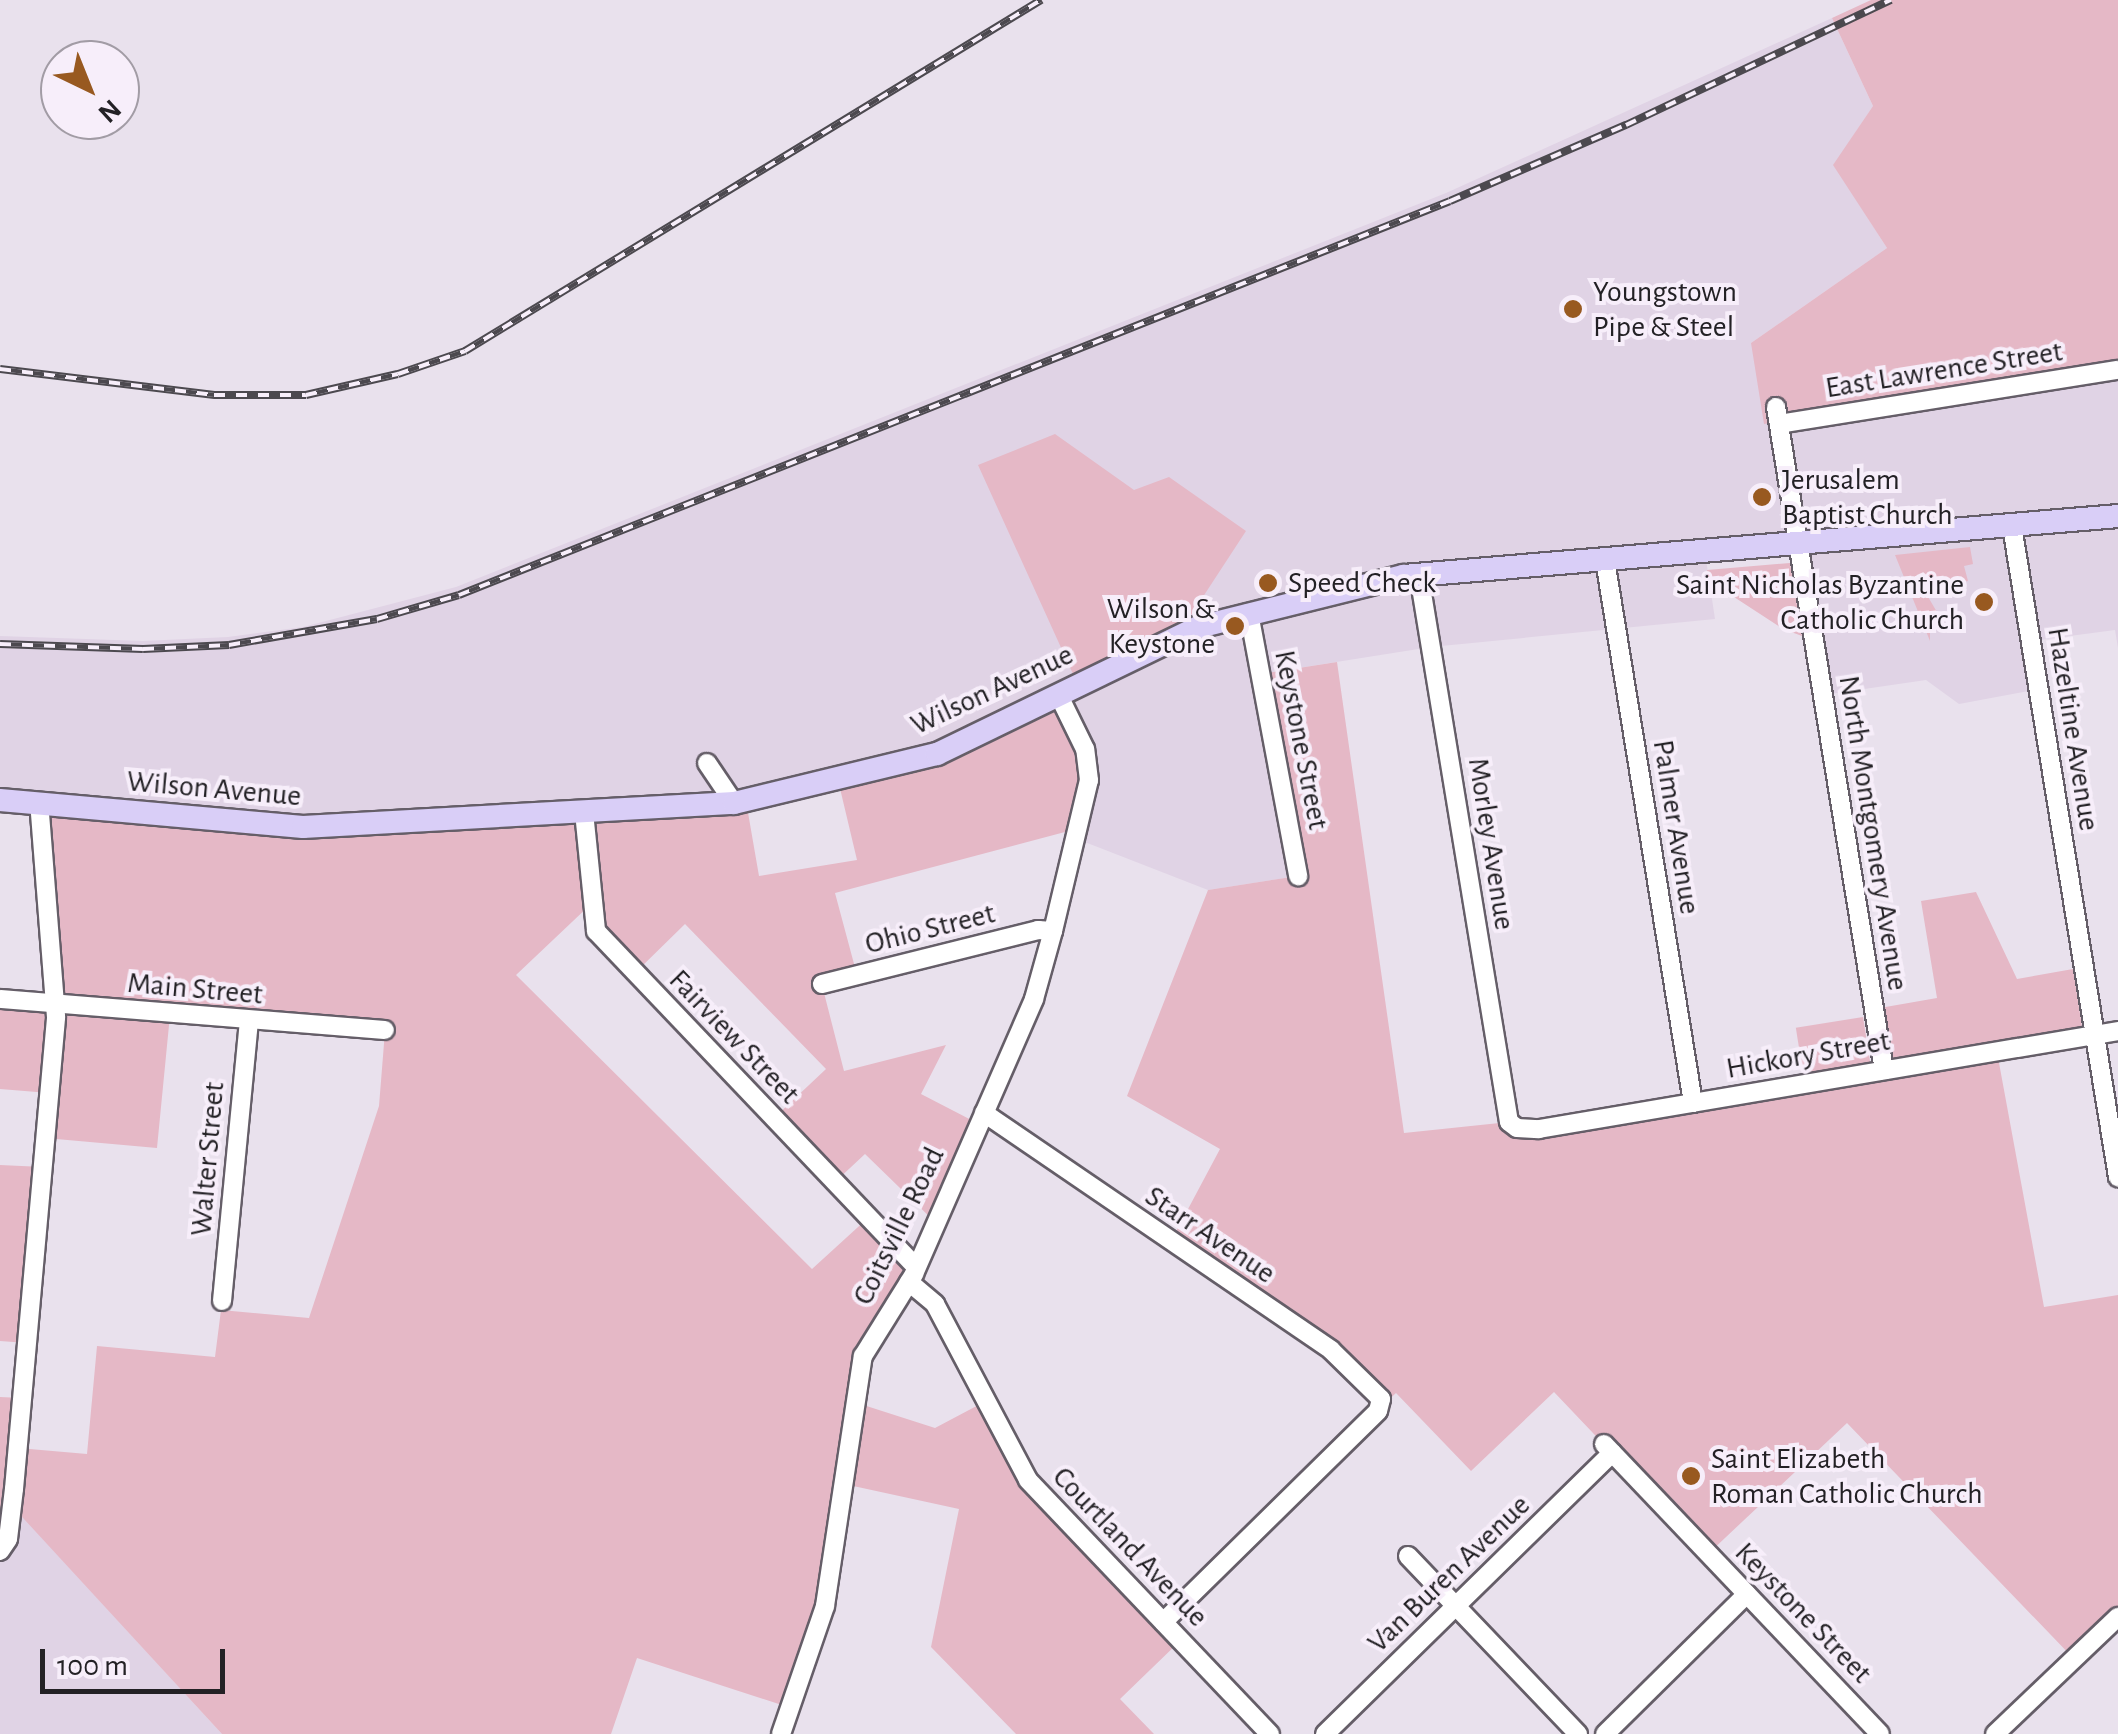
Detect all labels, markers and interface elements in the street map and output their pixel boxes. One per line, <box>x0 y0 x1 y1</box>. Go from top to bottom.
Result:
north arrow <box>40 40 140 140</box>
text: N <box>92 94 126 127</box>
place label: Youngstown Pipe & Steel <box>1593 274 1737 344</box>
marker: Youngstown Pipe & Steel <box>1562 298 1584 320</box>
street label: East Lawrence Street <box>1823 333 2065 407</box>
place label: Jerusalem Baptist Church <box>1782 462 1953 532</box>
marker: Jerusalem Baptist Church <box>1751 486 1773 508</box>
place label: Speed Check <box>1288 565 1436 601</box>
place label: Saint Nicholas Byzantine Catholic Church <box>1676 567 1964 638</box>
marker: Speed Check <box>1257 572 1279 594</box>
place label: Wilson & Keystone <box>1107 591 1215 662</box>
marker: Saint Nicholas Byzantine Catholic Church <box>1973 591 1995 613</box>
marker: Wilson & Keystone <box>1224 615 1246 637</box>
street label: Hazeltine Avenue <box>2039 625 2107 833</box>
street label: Wilson Avenue <box>905 637 1079 743</box>
street label: Keystone Street <box>1266 647 1336 833</box>
street label: North Montgomery Avenue <box>1830 673 1916 993</box>
street label: Palmer Avenue <box>1644 737 1708 917</box>
street label: Morley Avenue <box>1460 755 1522 933</box>
street label: Wilson Avenue <box>125 763 303 815</box>
street label: Ohio Street <box>862 896 998 962</box>
street label: Fairview Street <box>661 962 807 1112</box>
street label: Main Street <box>126 965 264 1013</box>
street label: Hickory Street <box>1723 1023 1893 1087</box>
street label: Walter Street <box>183 1080 233 1238</box>
street label: Coitsville Road <box>845 1141 953 1311</box>
street label: Starr Avenue <box>1138 1178 1282 1292</box>
place label: Saint Elizabeth Roman Catholic Church <box>1711 1441 1983 1512</box>
street label: Courtland Avenue <box>1045 1460 1215 1634</box>
marker: Saint Elizabeth Roman Catholic Church <box>1680 1465 1702 1487</box>
street label: Van Buren Avenue <box>1360 1487 1538 1661</box>
street label: Keystone Street <box>1727 1535 1879 1691</box>
scale bar <box>45 1629 230 1691</box>
text: 100 m <box>57 1651 128 1681</box>

